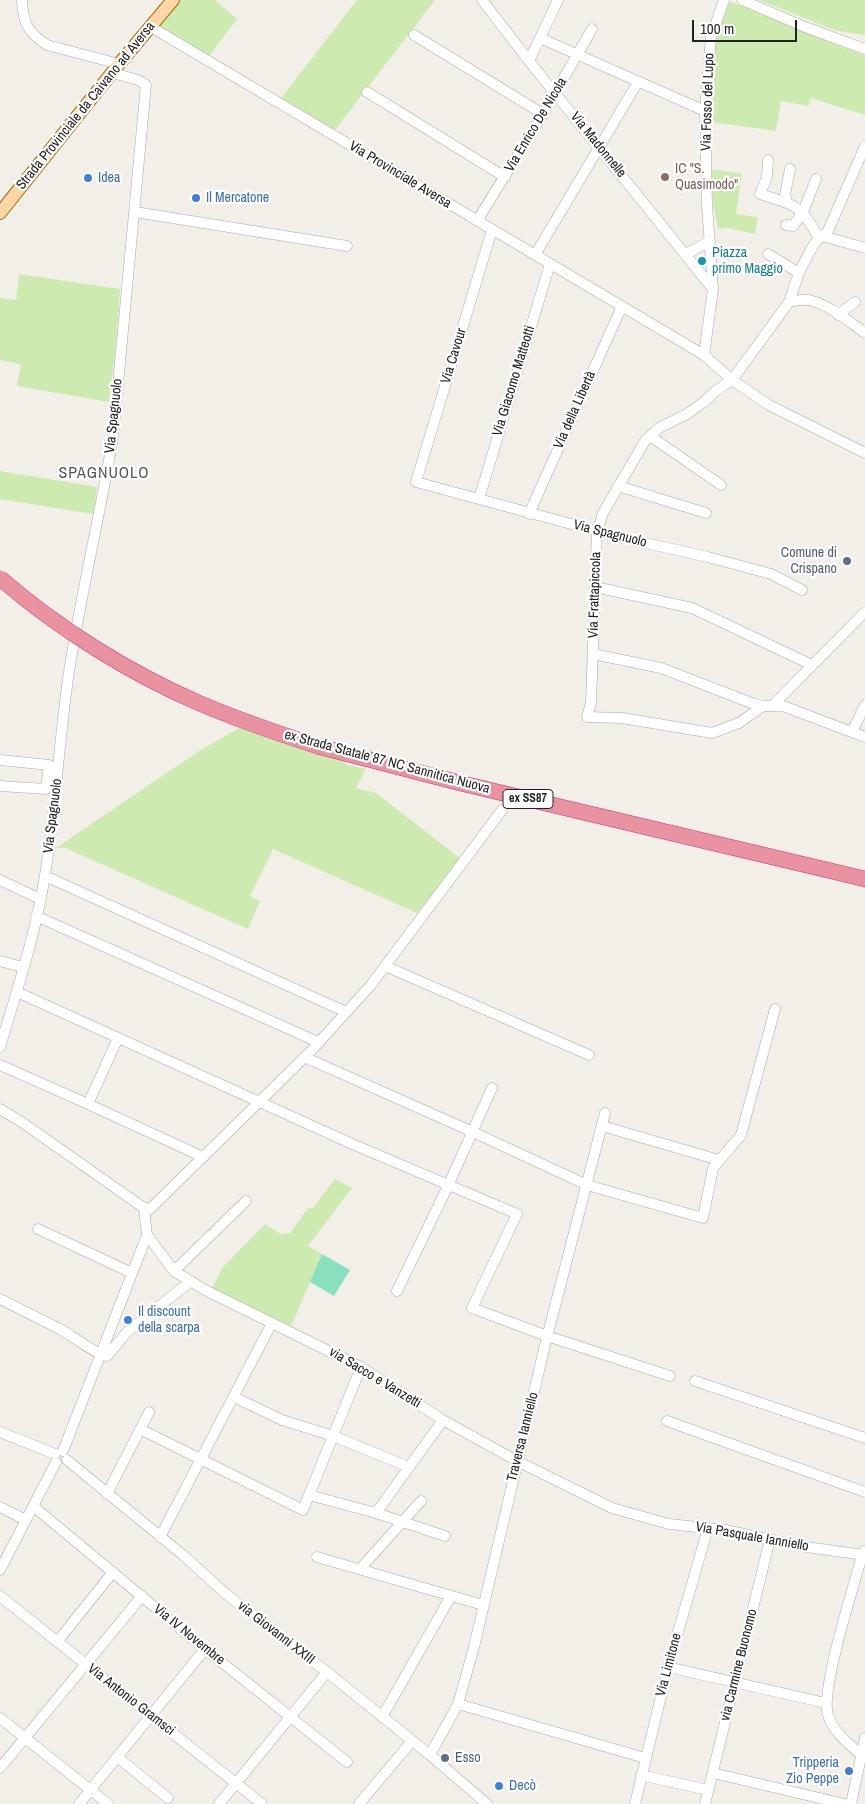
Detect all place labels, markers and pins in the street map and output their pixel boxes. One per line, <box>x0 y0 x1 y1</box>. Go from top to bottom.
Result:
place label: IC "S. Quasimodo" <box>675 161 738 193</box>
place label: Idea <box>98 170 120 186</box>
marker: IC "S. Quasimodo" <box>659 171 671 183</box>
marker: Idea <box>82 172 94 184</box>
place label: Il Mercatone <box>206 190 269 206</box>
marker: Il Mercatone <box>190 192 202 204</box>
place label: Piazza primo Maggio <box>712 245 783 278</box>
marker: Piazza primo Maggio <box>696 255 708 267</box>
place label: Comune di Crispano <box>781 545 837 578</box>
marker: Comune di Crispano <box>841 555 853 567</box>
place label: Il discount della scarpa <box>138 1304 200 1336</box>
marker: Il discount della scarpa <box>122 1314 134 1326</box>
place label: Esso <box>455 1750 481 1766</box>
marker: Esso <box>439 1752 451 1764</box>
place label: Tripperia Zio Peppe <box>786 1755 839 1788</box>
marker: Tripperia Zio Peppe <box>843 1765 855 1777</box>
place label: Decò <box>509 1778 536 1794</box>
marker: Decò <box>493 1780 505 1792</box>

